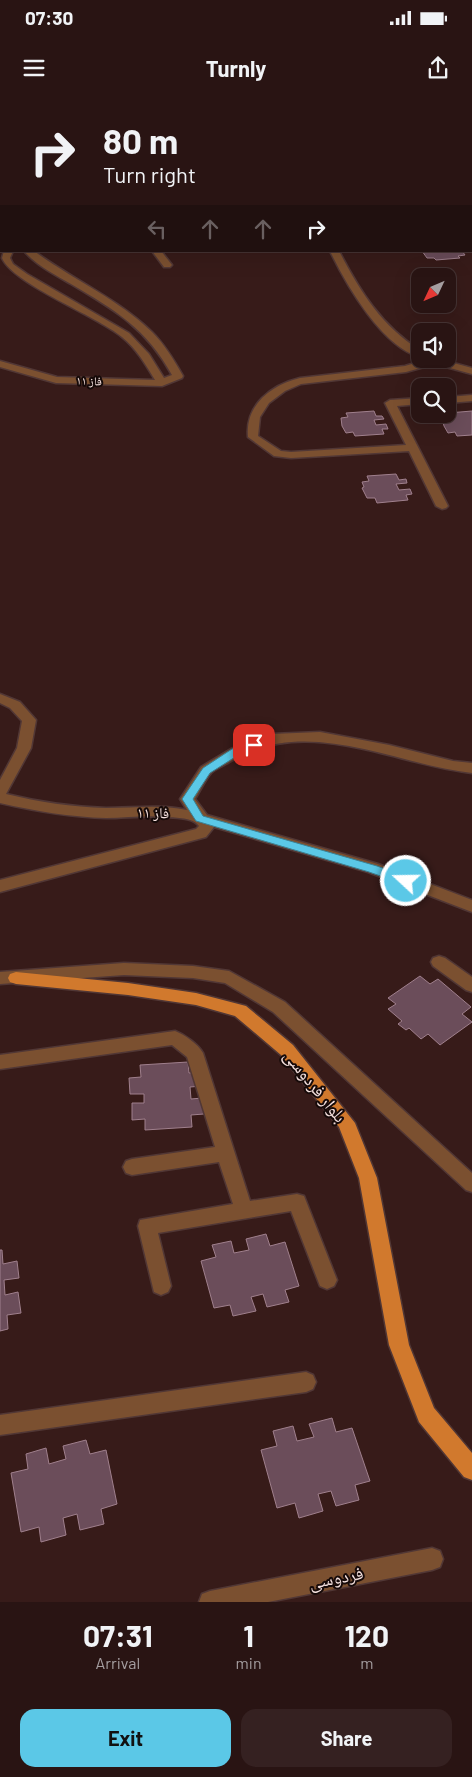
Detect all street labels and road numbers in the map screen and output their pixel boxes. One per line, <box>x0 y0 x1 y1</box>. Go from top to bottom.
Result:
street label: فاز ۱۱ <box>76 373 102 387</box>
street label: فاز ۱۱ <box>137 803 169 822</box>
street label: بلوار فردوسی <box>279 1044 352 1127</box>
street label: فردوسی <box>307 1561 365 1594</box>

